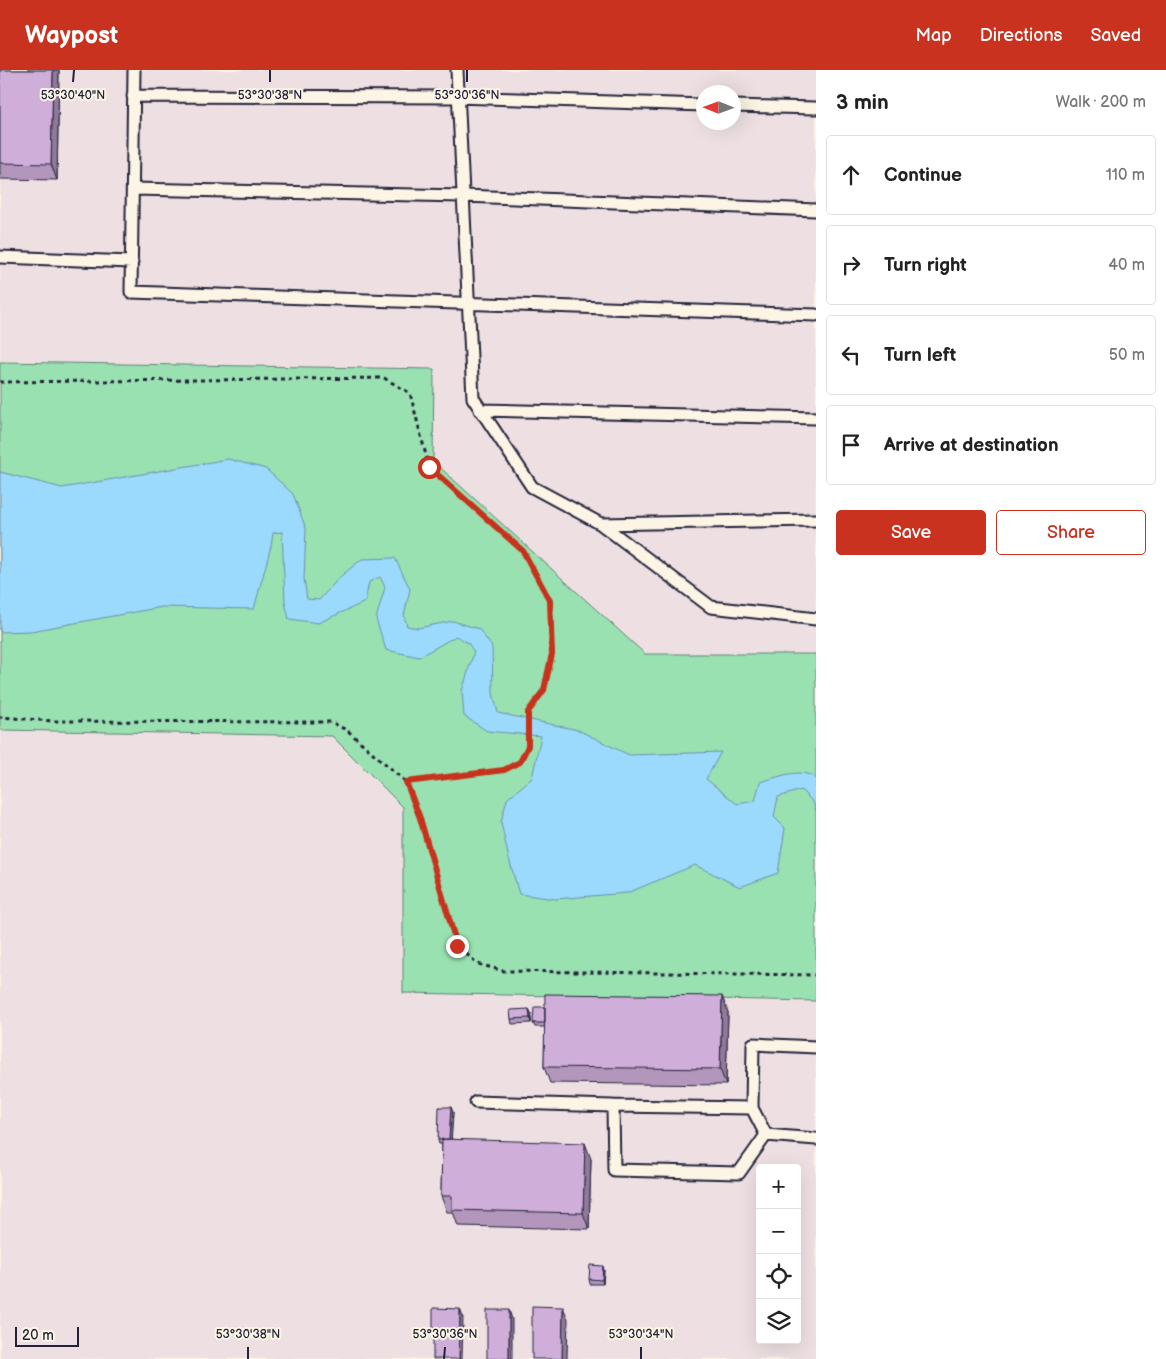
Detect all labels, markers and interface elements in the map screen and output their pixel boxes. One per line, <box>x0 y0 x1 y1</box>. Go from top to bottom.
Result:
text: Waypost <box>25 21 118 50</box>
text: Map <box>916 25 952 46</box>
text: Directions <box>980 25 1062 46</box>
text: Saved <box>1090 25 1141 46</box>
north arrow <box>696 85 741 130</box>
text: 53°30'40"N <box>41 88 105 103</box>
text: 53°30'38"N <box>238 88 302 103</box>
text: 53°30'36"N <box>435 88 499 103</box>
text: 3 min <box>836 90 889 115</box>
text: Walk · 200 m <box>1056 93 1146 112</box>
icon: ahead <box>837 161 865 189</box>
text: Continue <box>884 164 962 187</box>
text: 110 m <box>1106 166 1145 185</box>
icon: right <box>837 251 865 279</box>
text: Turn right <box>884 254 967 277</box>
text: 40 m <box>1108 256 1145 275</box>
icon: left <box>837 341 865 369</box>
text: Turn left <box>884 344 956 367</box>
text: 50 m <box>1109 346 1145 365</box>
icon: arrive <box>837 431 865 459</box>
text: Arrive at destination <box>884 434 1059 457</box>
route start <box>418 456 441 479</box>
button: Save <box>836 510 986 555</box>
button: Share <box>996 510 1146 555</box>
route end <box>446 935 469 958</box>
map controls <box>756 1164 801 1344</box>
button: + <box>756 1164 801 1209</box>
button: − <box>756 1209 801 1254</box>
button: locate <box>756 1254 801 1299</box>
button: layers <box>756 1299 801 1344</box>
scale bar <box>15 1324 79 1347</box>
text: 20 m <box>22 1327 54 1344</box>
text: 53°30'38"N <box>216 1327 280 1342</box>
text: 53°30'36"N <box>413 1327 477 1342</box>
text: 53°30'34"N <box>609 1327 673 1342</box>

